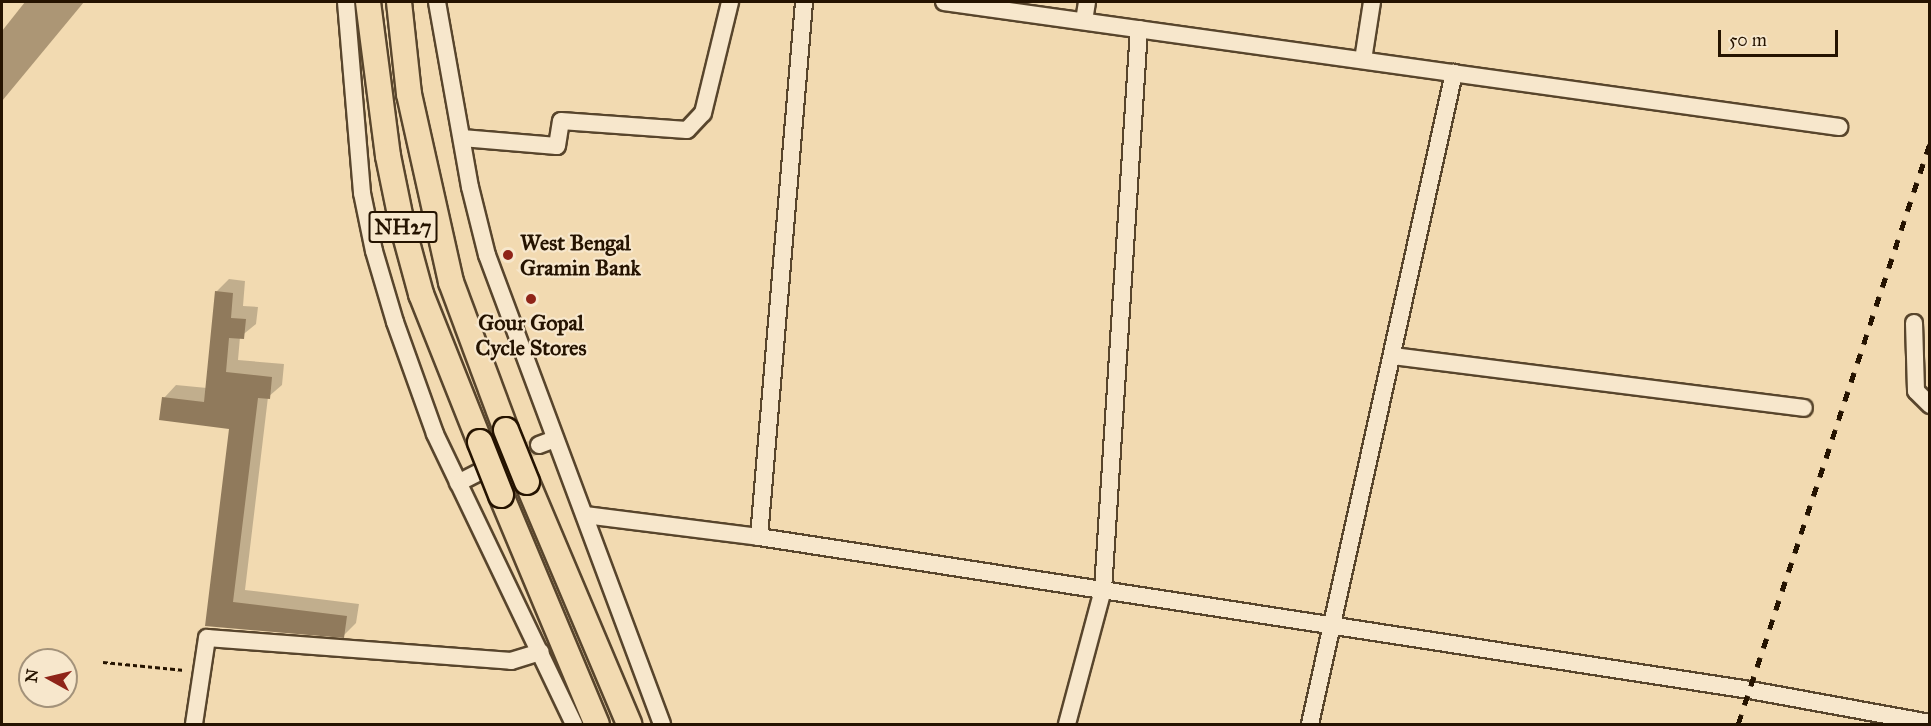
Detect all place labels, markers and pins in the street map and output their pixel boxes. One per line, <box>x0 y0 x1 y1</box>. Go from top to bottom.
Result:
place label: West Bengal Gramin Bank <box>520 229 641 280</box>
marker: West Bengal Gramin Bank <box>501 248 515 262</box>
marker: Gour Gopal Cycle Stores <box>524 292 538 306</box>
place label: Gour Gopal Cycle Stores <box>475 309 587 360</box>

